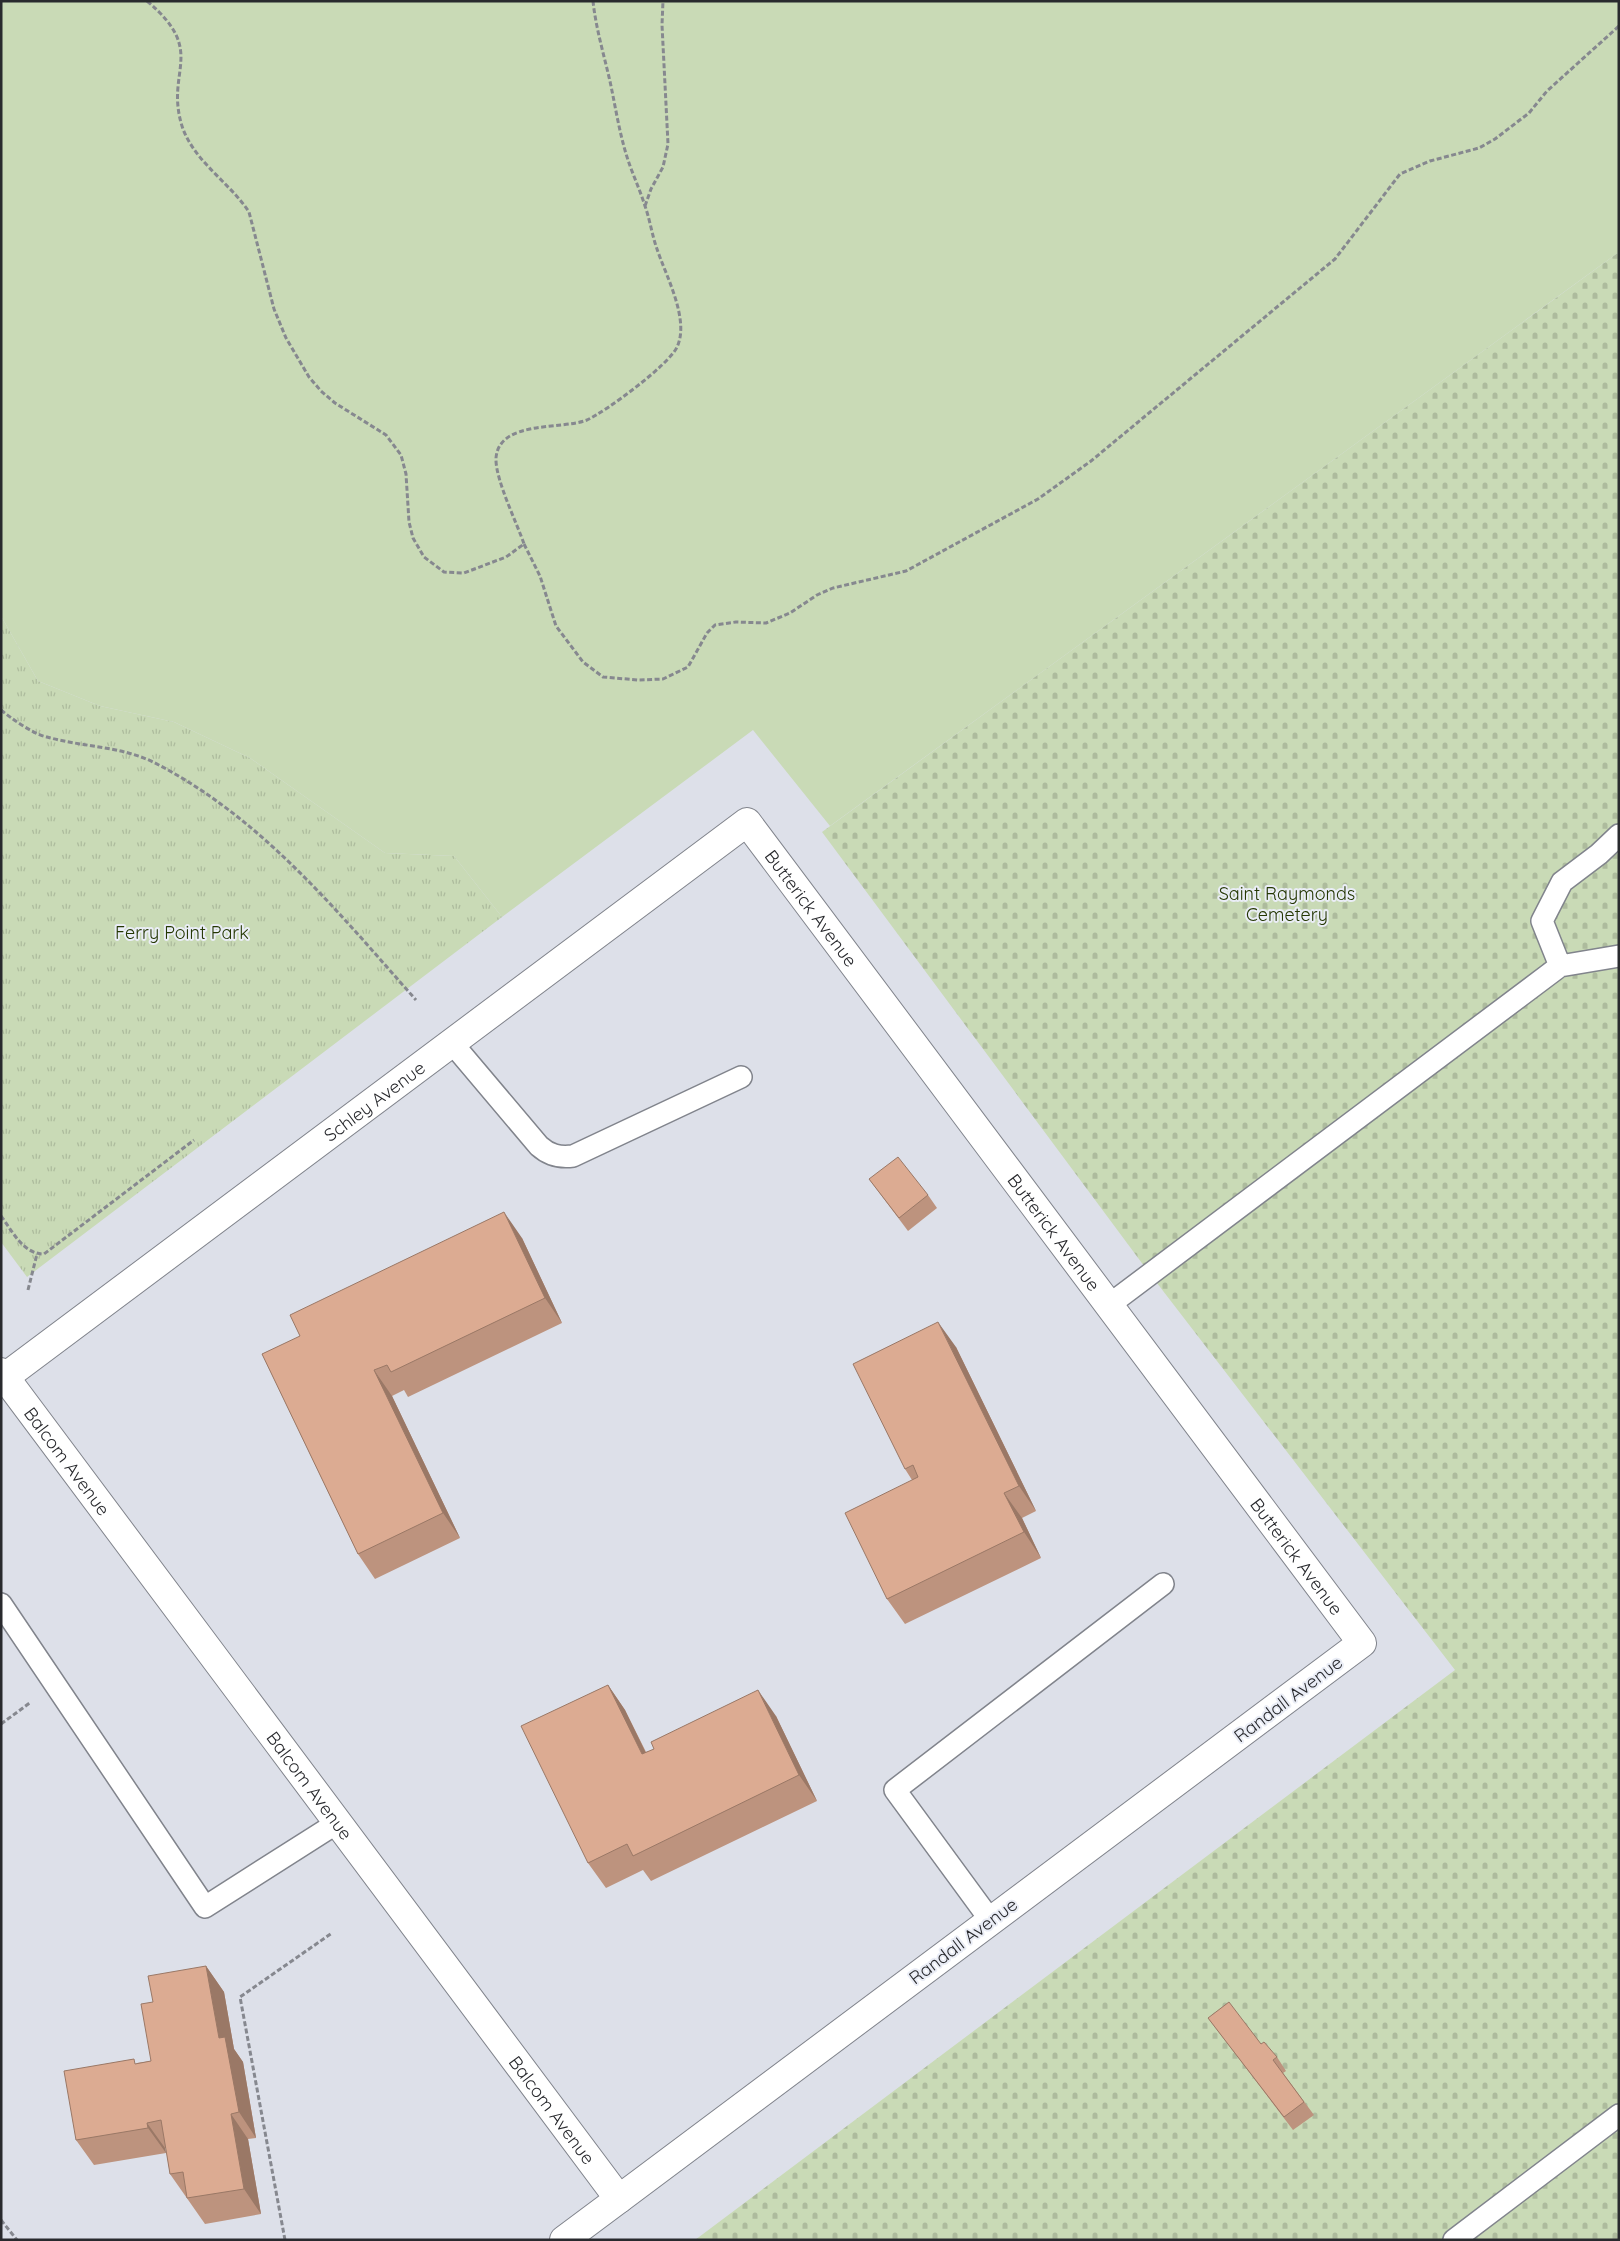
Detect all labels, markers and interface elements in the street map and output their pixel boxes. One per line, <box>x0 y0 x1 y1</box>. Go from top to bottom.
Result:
street label: Butterick Avenue <box>760 845 863 971</box>
park label: Saint Raymonds Cemetery <box>1219 882 1355 926</box>
park label: Ferry Point Park <box>115 921 249 944</box>
street label: Schley Avenue <box>319 1056 429 1146</box>
street label: Butterick Avenue <box>1003 1169 1106 1295</box>
street label: Balcom Avenue <box>19 1402 115 1520</box>
street label: Butterick Avenue <box>1246 1493 1348 1619</box>
street label: Randall Avenue <box>1229 1651 1347 1747</box>
street label: Balcom Avenue <box>262 1726 358 1844</box>
street label: Randall Avenue <box>904 1893 1022 1989</box>
street label: Balcom Avenue <box>504 2051 600 2169</box>

